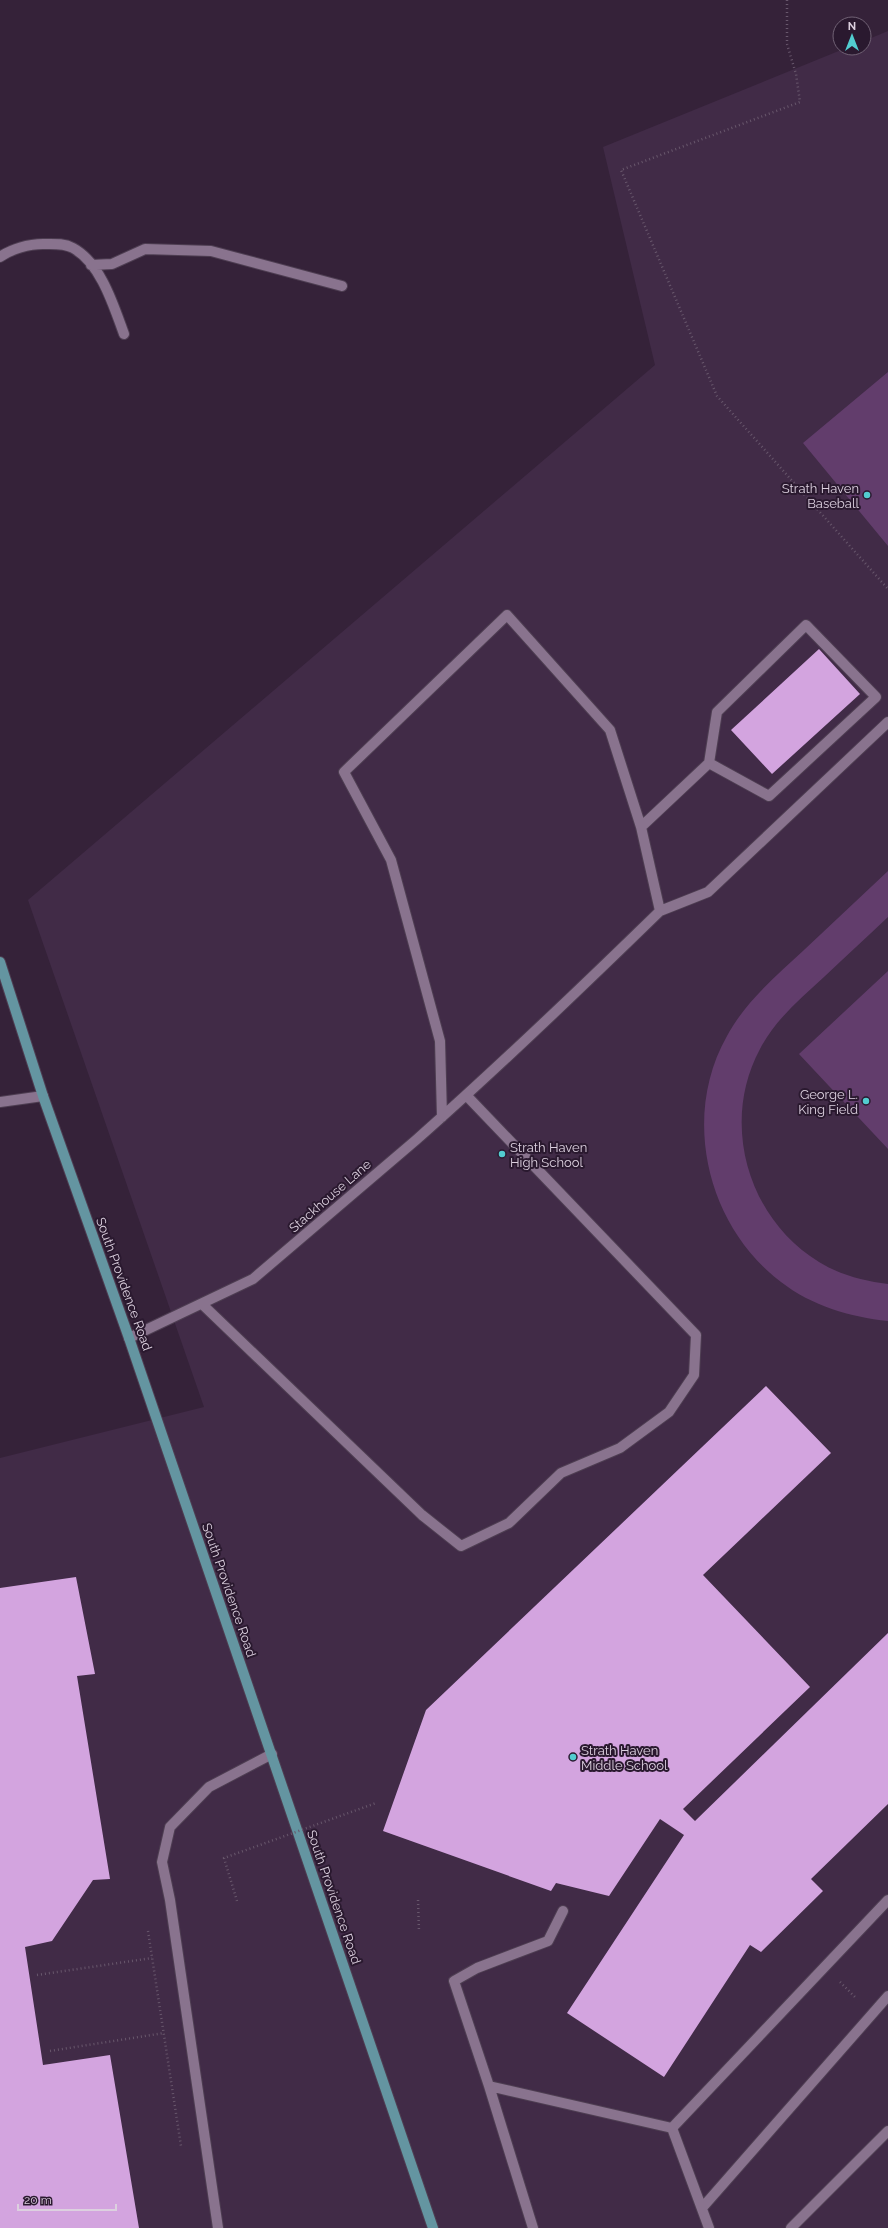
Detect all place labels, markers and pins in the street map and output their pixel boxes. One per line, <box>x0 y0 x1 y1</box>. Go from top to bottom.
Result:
place label: Strath Haven Baseball <box>782 481 859 511</box>
marker: Strath Haven Baseball <box>862 490 872 500</box>
place label: George L. King Field <box>798 1087 858 1117</box>
marker: George L. King Field <box>861 1096 871 1106</box>
place label: Strath Haven High School <box>510 1140 587 1170</box>
marker: Strath Haven High School <box>497 1149 507 1159</box>
place label: Strath Haven Middle School <box>581 1743 668 1773</box>
marker: Strath Haven Middle School <box>568 1752 578 1762</box>

